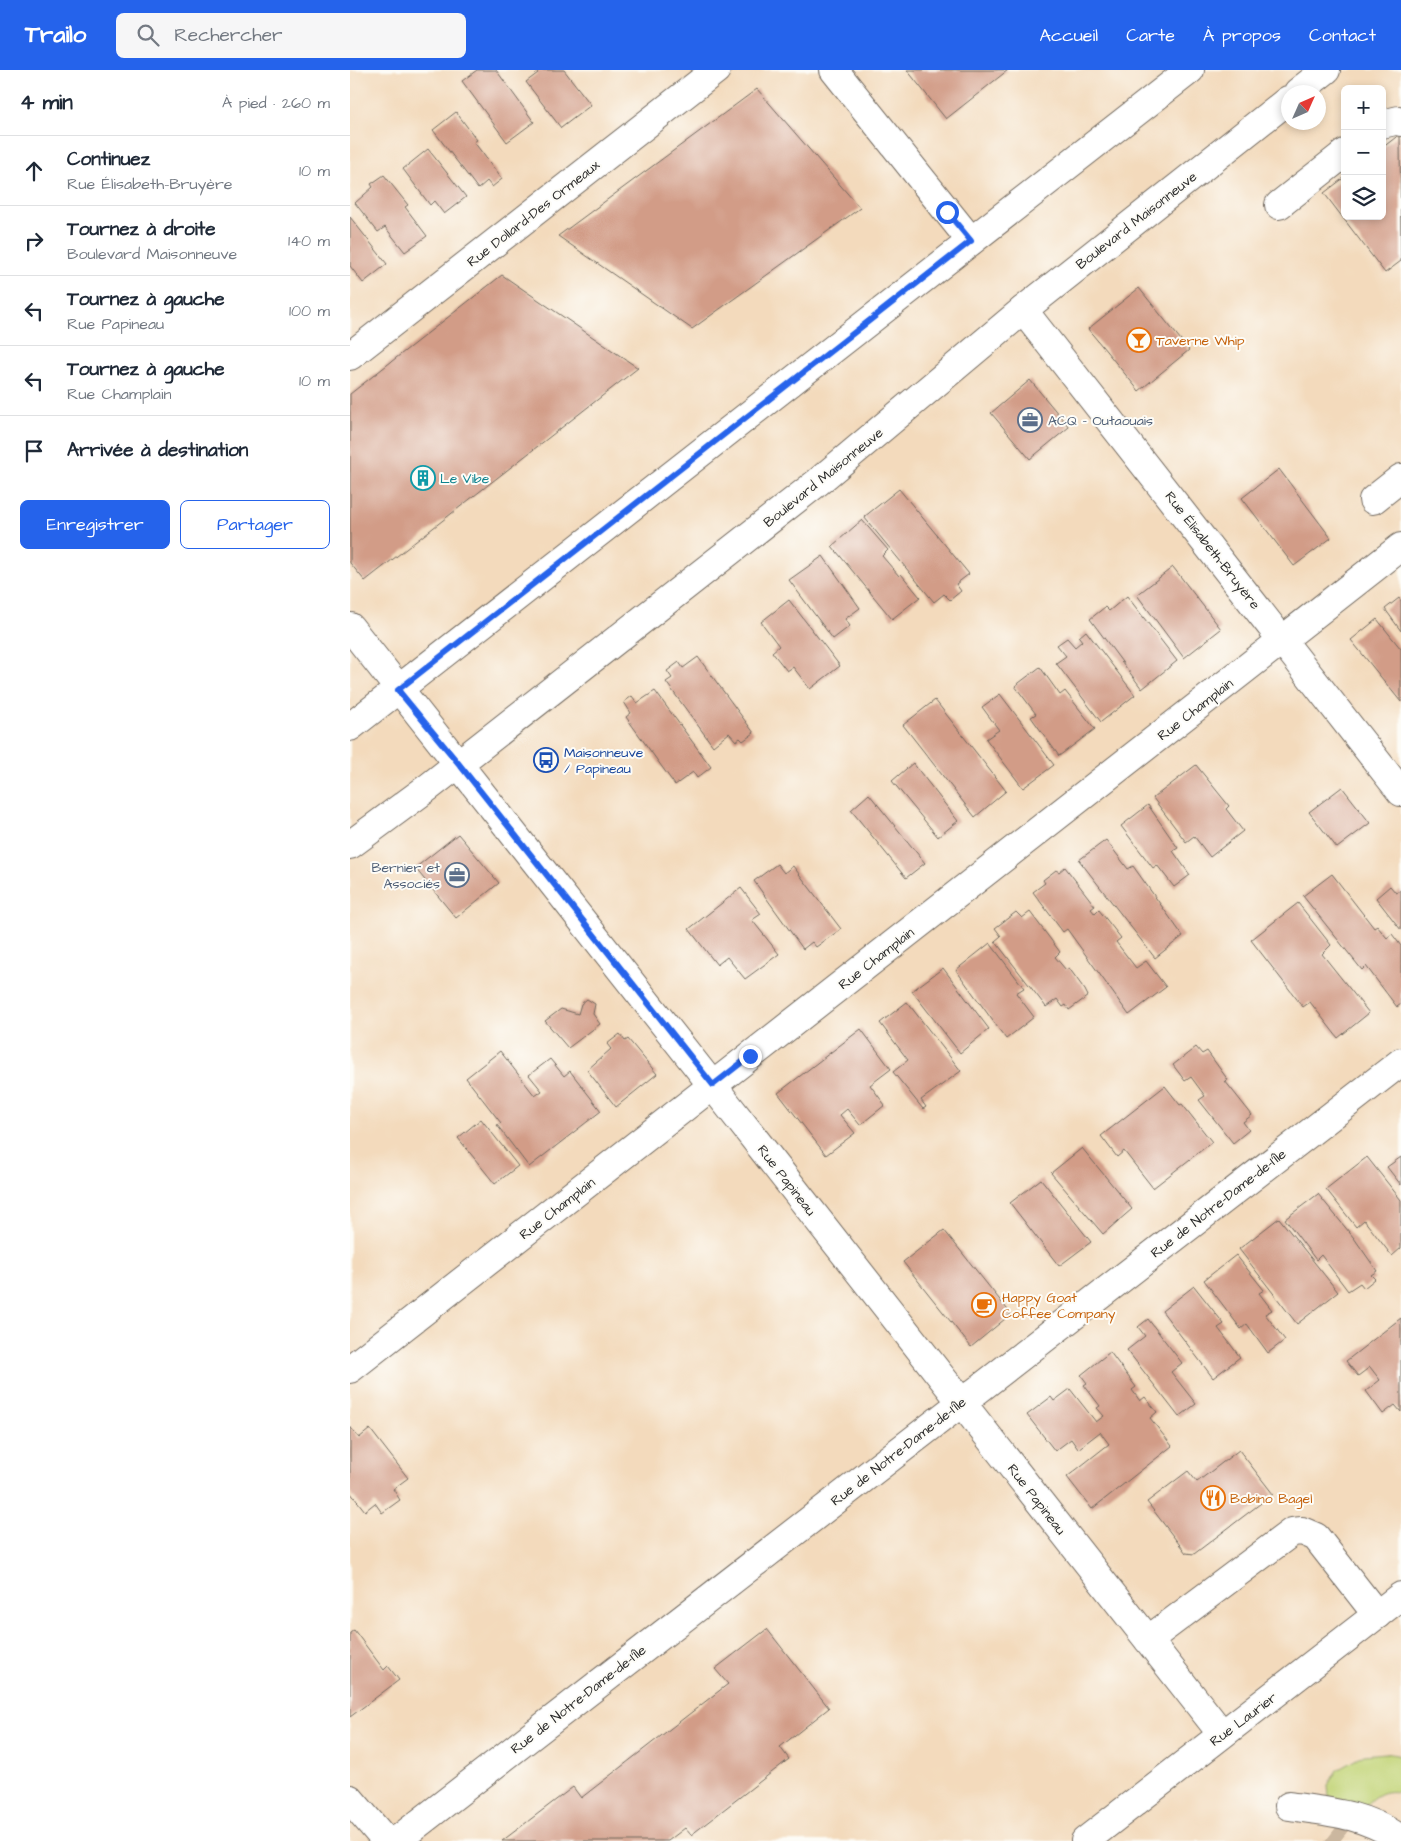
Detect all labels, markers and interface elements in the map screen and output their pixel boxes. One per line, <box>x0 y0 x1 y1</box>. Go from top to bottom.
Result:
search box <box>116 13 466 58</box>
text: Trailo <box>25 18 86 52</box>
icon: search <box>134 21 162 49</box>
text: Rechercher <box>174 22 283 49</box>
text: Accueil <box>1039 23 1098 48</box>
text: Carte <box>1126 23 1175 48</box>
text: À propos <box>1203 23 1281 48</box>
text: Contact <box>1309 23 1376 48</box>
north arrow <box>1281 85 1326 130</box>
map controls <box>1341 85 1386 220</box>
button: + <box>1341 85 1386 130</box>
text: 4 min <box>20 88 73 117</box>
text: À pied · 260 m <box>222 92 330 114</box>
button: − <box>1341 130 1386 175</box>
text: Continuez <box>67 146 150 173</box>
street label: Rue Dollard-Des Ormeaux <box>463 155 605 272</box>
icon: ahead <box>20 157 48 185</box>
text: 10 m <box>299 160 330 182</box>
street label: Boulevard Maisonneuve <box>1072 167 1202 274</box>
text: Rue Élisabeth-Bruyère <box>67 173 232 195</box>
button: layers <box>1341 175 1386 220</box>
route start <box>936 201 959 224</box>
text: Tournez à droite <box>67 216 215 243</box>
icon: right <box>20 227 48 255</box>
text: 140 m <box>288 230 330 252</box>
text: Boulevard Maisonneuve <box>67 243 237 265</box>
text: Tournez à gauche <box>67 286 225 313</box>
icon: left <box>20 297 48 325</box>
text: 100 m <box>289 300 330 322</box>
text: Rue Papineau <box>67 313 164 335</box>
bar icon: Taverne Whip <box>1126 327 1152 353</box>
place label: Taverne Whip <box>1156 331 1245 351</box>
text: Tournez à gauche <box>67 356 225 383</box>
icon: left <box>20 367 48 395</box>
text: 10 m <box>299 370 330 392</box>
text: Rue Champlain <box>67 383 171 405</box>
office icon: ACQ - Outaouais <box>1017 407 1043 433</box>
place label: ACQ - Outaouais <box>1048 411 1153 431</box>
street label: Boulevard Maisonneuve <box>759 423 888 532</box>
icon: arrive <box>20 437 48 465</box>
text: Arrivée à destination <box>67 437 248 464</box>
building icon: Le Vibe <box>410 465 436 491</box>
place label: Le Vibe <box>440 469 490 489</box>
street label: Rue Élisabeth-Bruyère <box>1160 487 1265 614</box>
button: Enregistrer <box>20 500 170 549</box>
button: Partager <box>180 500 330 549</box>
street label: Rue Champlain <box>1153 674 1238 746</box>
place label: Maisonneuve / Papineau <box>564 743 644 779</box>
bus stop icon: Maisonneuve / Papineau <box>533 747 559 773</box>
place label: Bernier et Associés <box>371 858 440 894</box>
office icon: Bernier et Associés <box>444 862 470 888</box>
street label: Rue Champlain <box>834 923 919 995</box>
route end <box>739 1045 762 1068</box>
street label: Rue Papineau <box>752 1141 820 1220</box>
street label: Rue de Notre-Dame-de-I'Île <box>1147 1144 1291 1263</box>
street label: Rue Champlain <box>515 1173 600 1245</box>
place label: Happy Goat Coffee Company <box>1002 1288 1116 1324</box>
cafe icon: Happy Goat Coffee Company <box>971 1292 997 1318</box>
street label: Rue de Notre-Dame-de-I'Île <box>827 1392 971 1511</box>
street label: Rue Papineau <box>1002 1460 1070 1539</box>
restaurant icon: Bobino Bagel <box>1200 1485 1226 1511</box>
place label: Bobino Bagel <box>1230 1489 1312 1509</box>
street label: Rue de Notre-Dame-de-I'Île <box>507 1640 651 1759</box>
street label: Rue Laurier <box>1206 1688 1282 1752</box>

